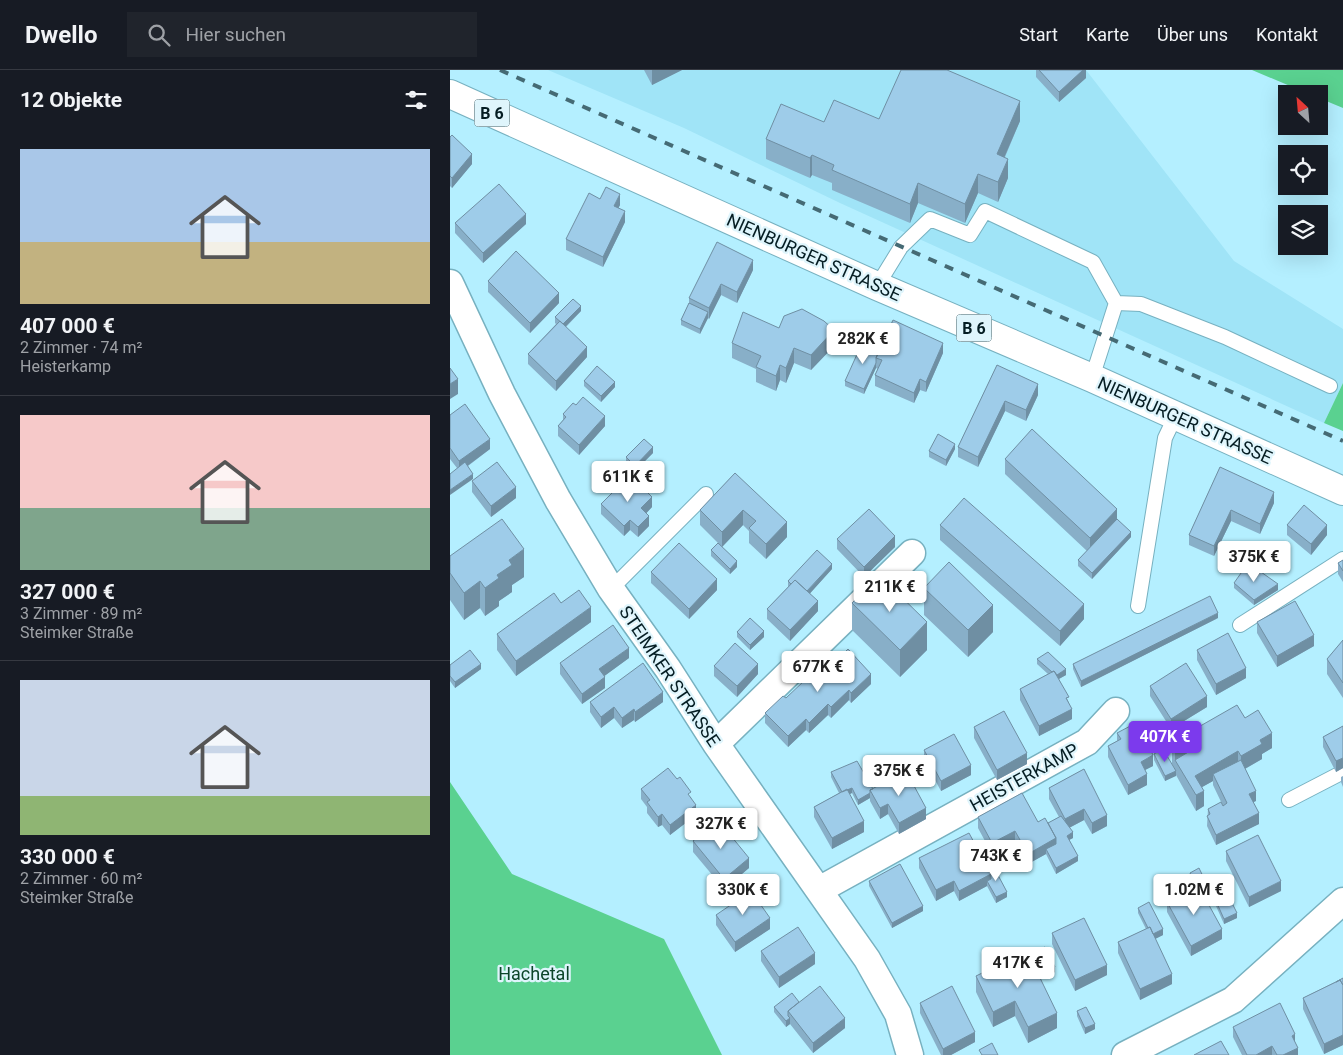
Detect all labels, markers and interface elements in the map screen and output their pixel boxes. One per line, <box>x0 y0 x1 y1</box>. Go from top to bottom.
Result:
search box <box>127 12 477 57</box>
text: Dwello <box>25 21 97 49</box>
icon: search <box>145 21 173 49</box>
text: Hier suchen <box>185 23 286 46</box>
text: Start <box>1019 24 1058 45</box>
text: Karte <box>1086 24 1129 45</box>
text: Über uns <box>1157 24 1228 45</box>
text: Kontakt <box>1256 24 1318 45</box>
north arrow <box>1278 85 1328 135</box>
map controls <box>1278 85 1328 255</box>
icon: filters <box>402 86 430 114</box>
text: 12 Objekte <box>20 88 122 112</box>
road number: B 6 <box>474 99 510 126</box>
button: locate <box>1278 145 1328 195</box>
icon: home <box>180 182 270 272</box>
button: layers <box>1278 205 1328 255</box>
street label: NIENBURGER STRASSE <box>724 209 904 305</box>
text: 407 000 € <box>20 314 115 338</box>
road number: B 6 <box>956 314 992 342</box>
pin: 282K € <box>822 322 904 365</box>
text: 282K € <box>838 329 888 348</box>
text: 2 Zimmer · 74 m² <box>20 338 142 357</box>
text: Heisterkamp <box>20 357 111 376</box>
street label: NIENBURGER STRASSE <box>1095 372 1275 468</box>
icon: home <box>180 447 270 537</box>
pin: 611K € <box>587 460 669 503</box>
text: 611K € <box>603 467 653 486</box>
pin: 375K € <box>1213 540 1295 583</box>
text: 375K € <box>1229 547 1279 566</box>
pin: 211K € <box>849 570 931 613</box>
text: 211K € <box>865 577 915 596</box>
text: 327 000 € <box>20 580 115 604</box>
street label: STEIMKER STRASSE <box>615 602 725 750</box>
text: 3 Zimmer · 89 m² <box>20 604 142 623</box>
text: Steimker Straße <box>20 623 134 642</box>
pin: 677K € <box>777 650 859 693</box>
text: 677K € <box>793 657 843 676</box>
icon: home <box>180 712 270 802</box>
pin: 407K € <box>1124 720 1206 763</box>
text: 407K € <box>1140 727 1190 746</box>
street label: HEISTERKAMP <box>966 739 1082 815</box>
pin: 375K € <box>858 754 940 797</box>
text: 375K € <box>874 761 924 780</box>
pin: 327K € <box>680 808 762 850</box>
text: 327K € <box>696 814 746 833</box>
pin: 743K € <box>955 840 1037 882</box>
text: 330 000 € <box>20 845 115 869</box>
text: 743K € <box>971 846 1021 865</box>
text: 2 Zimmer · 60 m² <box>20 869 142 888</box>
pin: 330K € <box>702 874 784 916</box>
pin: 1.02M € <box>1148 874 1240 916</box>
text: 330K € <box>718 880 768 899</box>
text: 1.02M € <box>1164 880 1224 899</box>
text: Steimker Straße <box>20 888 134 907</box>
pin: 417K € <box>977 946 1059 989</box>
text: 417K € <box>993 953 1043 972</box>
park label: Hachetal <box>498 963 570 984</box>

